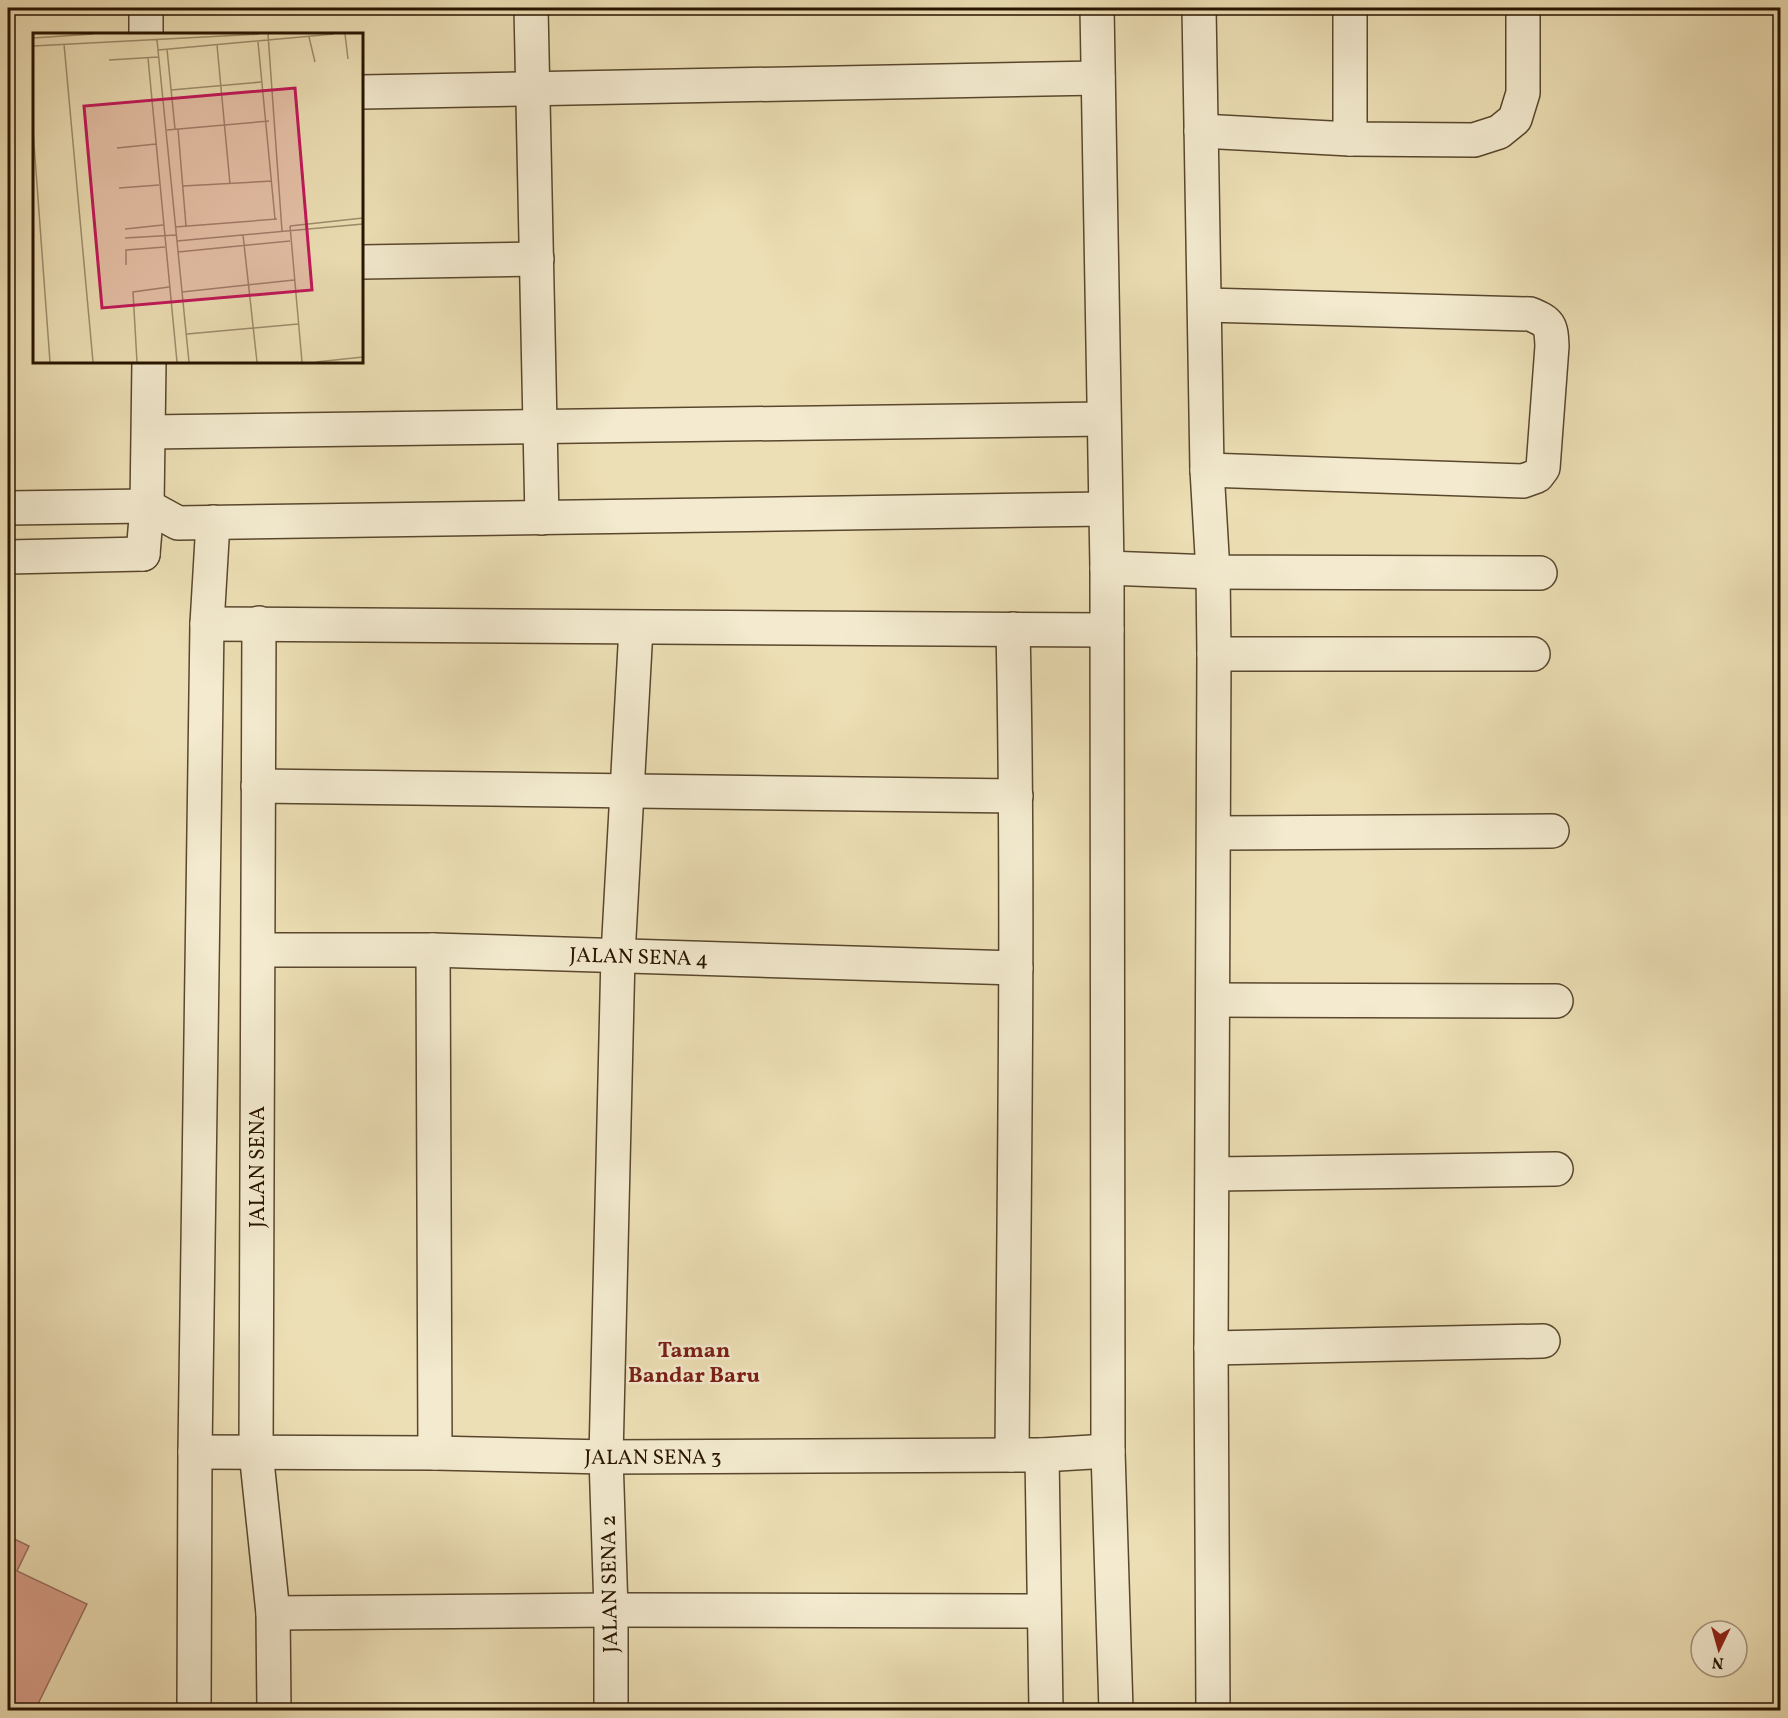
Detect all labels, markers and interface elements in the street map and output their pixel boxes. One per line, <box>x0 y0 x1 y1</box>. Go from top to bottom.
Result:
inset map <box>33 33 363 363</box>
street label: JALAN SENA 4 <box>569 941 709 974</box>
street label: JALAN SENA <box>244 1106 273 1228</box>
district label: Taman Bandar Baru <box>628 1336 760 1392</box>
street label: JALAN SENA 3 <box>584 1443 722 1473</box>
street label: JALAN SENA 2 <box>595 1515 626 1653</box>
north arrow <box>1689 1619 1749 1679</box>
text: N <box>1711 1650 1725 1673</box>

